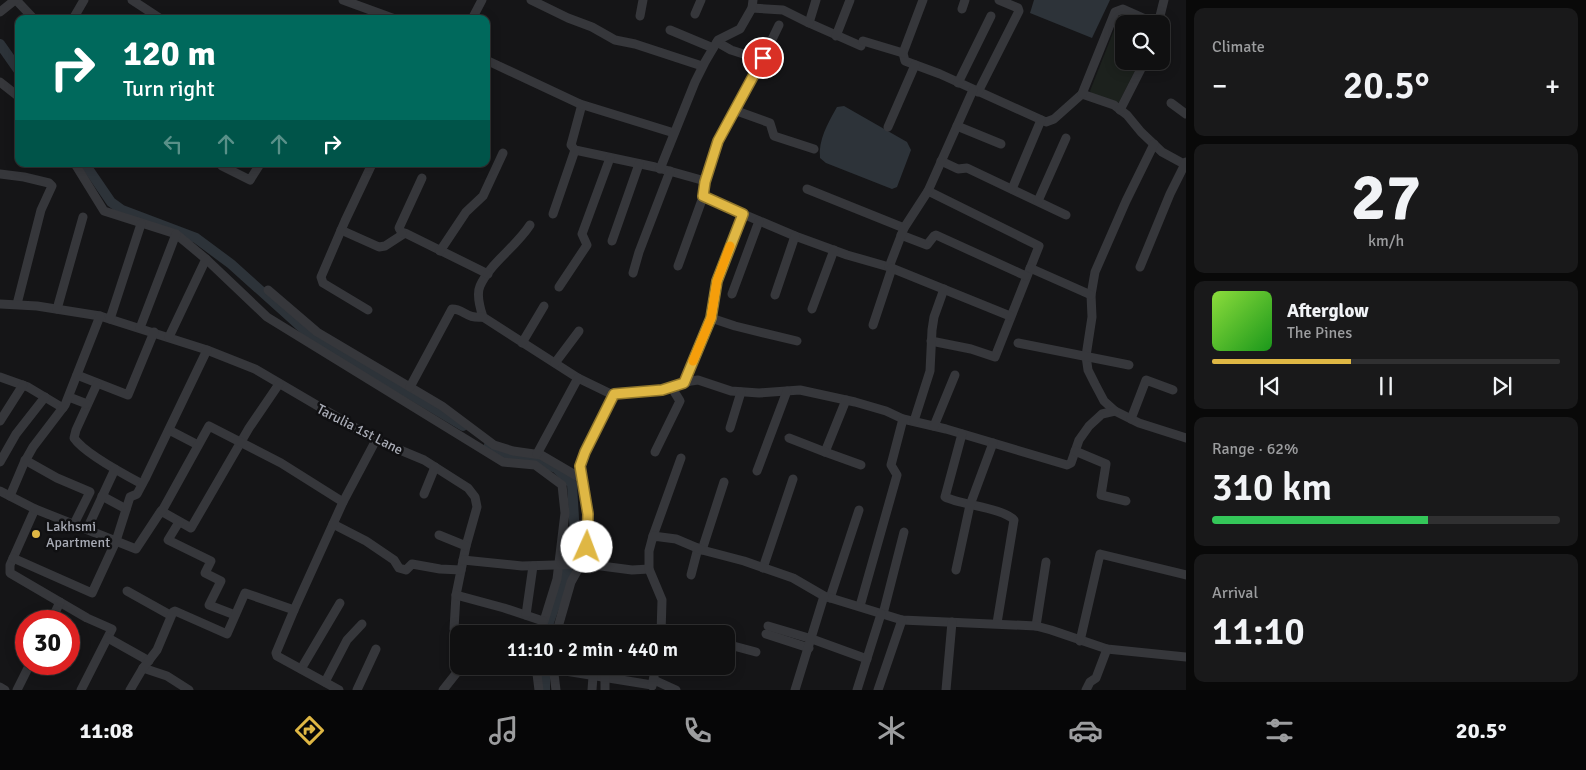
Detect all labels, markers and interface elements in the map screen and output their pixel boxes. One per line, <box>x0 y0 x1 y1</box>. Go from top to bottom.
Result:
map controls <box>1115 15 1170 70</box>
button: search <box>1115 15 1170 70</box>
text: 120 m <box>123 32 216 75</box>
icon: right <box>40 35 105 100</box>
pin <box>742 37 784 79</box>
text: Climate <box>1212 37 1265 57</box>
icon: arrive <box>749 44 777 72</box>
text: 20.5° <box>1343 62 1429 109</box>
text: − <box>1212 69 1227 103</box>
text: + <box>1545 69 1560 103</box>
text: Turn right <box>123 75 215 102</box>
icon: left <box>159 130 187 158</box>
icon: ahead <box>212 130 240 158</box>
icon: ahead <box>265 130 293 158</box>
icon: right <box>318 130 346 158</box>
text: 27 <box>1351 158 1421 238</box>
text: km/h <box>1368 231 1404 251</box>
text: Afterglow <box>1287 299 1369 323</box>
text: The Pines <box>1287 323 1352 343</box>
icon: previous <box>1256 372 1284 400</box>
icon: pause <box>1372 372 1400 400</box>
icon: next <box>1488 372 1516 400</box>
street label: Tarulia 1st Lane <box>314 400 406 458</box>
text: Range · 62% <box>1212 439 1298 459</box>
text: 310 km <box>1212 464 1332 511</box>
place label: Lakhsmi Apartment <box>46 518 110 551</box>
position arrow <box>560 520 612 572</box>
marker: Lakhsmi Apartment <box>30 528 42 540</box>
text: Arrival <box>1212 583 1258 603</box>
text: 11:10 <box>1212 608 1305 655</box>
speed limit sign: 30 <box>15 610 80 675</box>
text: 11:10 · 2 min · 440 m <box>507 638 678 662</box>
icon: directions <box>292 713 327 748</box>
icon: music <box>486 713 521 748</box>
icon: phone <box>680 713 715 748</box>
icon: climate <box>874 713 909 748</box>
icon: car <box>1068 713 1103 748</box>
icon: filters <box>1262 713 1297 748</box>
text: 11:08 <box>79 717 133 744</box>
text: 20.5° <box>1456 717 1507 744</box>

